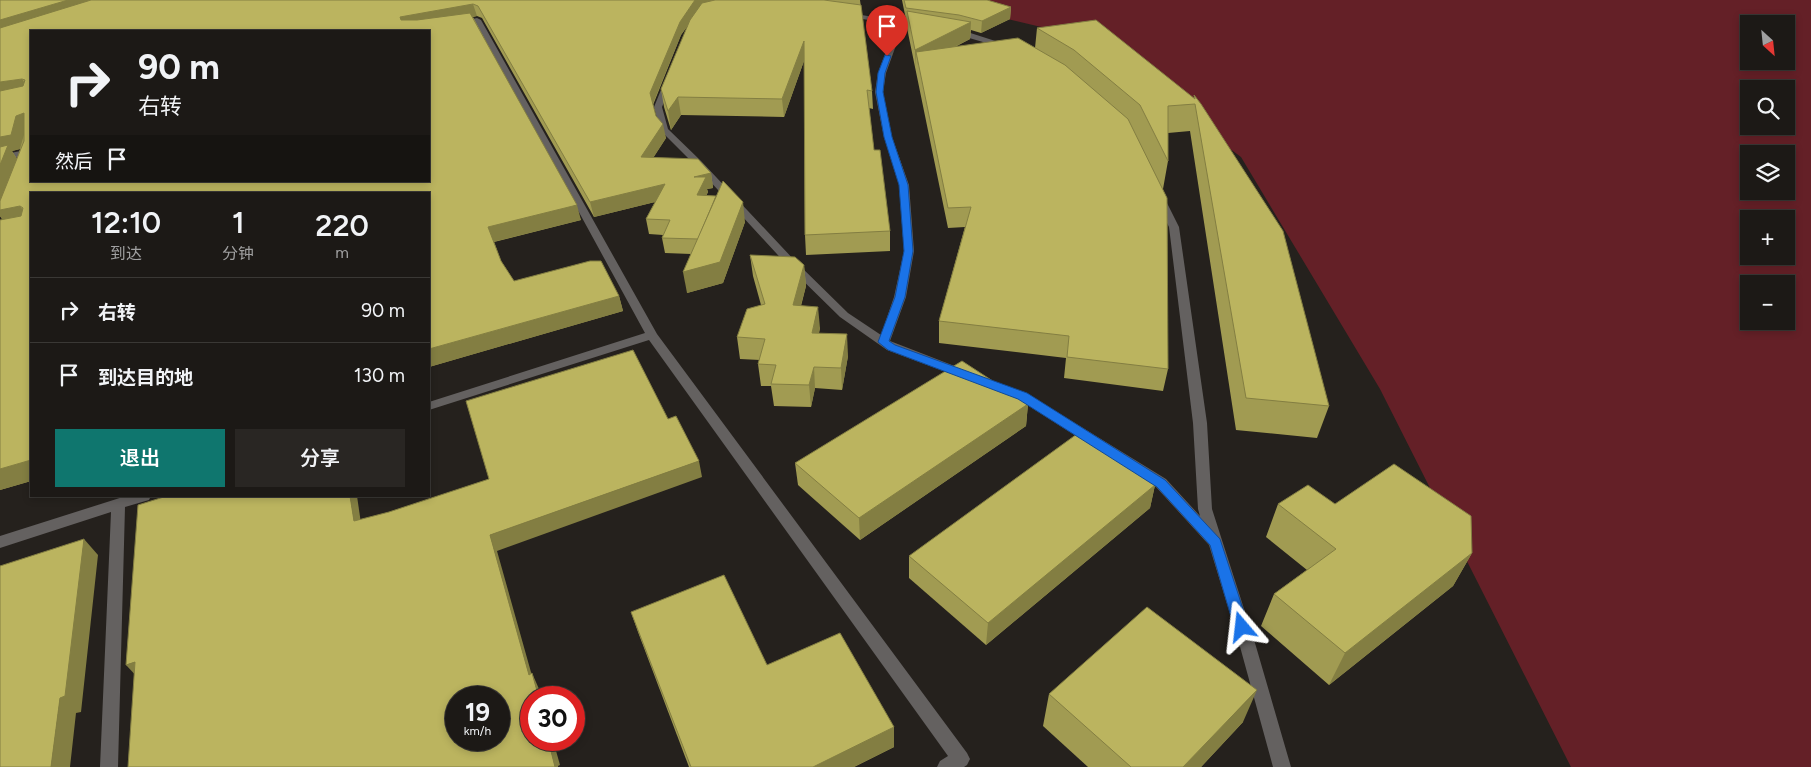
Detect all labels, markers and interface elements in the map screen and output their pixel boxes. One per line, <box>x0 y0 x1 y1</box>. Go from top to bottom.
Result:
pin <box>866 5 908 56</box>
icon: arrive <box>873 12 901 40</box>
north arrow <box>1740 15 1795 70</box>
map controls <box>1740 15 1795 330</box>
text: 90 m <box>138 46 220 88</box>
icon: right <box>55 50 120 115</box>
button: search <box>1740 80 1795 135</box>
text: 右转 <box>138 93 182 120</box>
icon: arrive <box>103 145 131 173</box>
button: layers <box>1740 145 1795 200</box>
text: 然后 <box>55 150 93 173</box>
text: 12:10 <box>91 204 161 241</box>
text: 1 <box>232 204 245 241</box>
text: 220 <box>315 207 369 244</box>
button: + <box>1740 210 1795 265</box>
text: m <box>335 243 349 262</box>
text: 到达 <box>110 244 142 263</box>
text: 分钟 <box>222 244 254 263</box>
button: − <box>1740 275 1795 330</box>
icon: right <box>55 296 83 324</box>
text: 90 m <box>361 299 405 322</box>
text: 右转 <box>98 301 136 324</box>
icon: arrive <box>55 361 83 389</box>
text: 130 m <box>354 364 405 387</box>
text: 到达目的地 <box>98 366 193 389</box>
button: 退出 <box>55 429 225 487</box>
button: 分享 <box>235 429 405 487</box>
position arrow <box>1215 600 1267 652</box>
speed limit sign: 30 <box>520 686 585 751</box>
text: 19 <box>465 697 490 727</box>
text: km/h <box>464 724 491 738</box>

